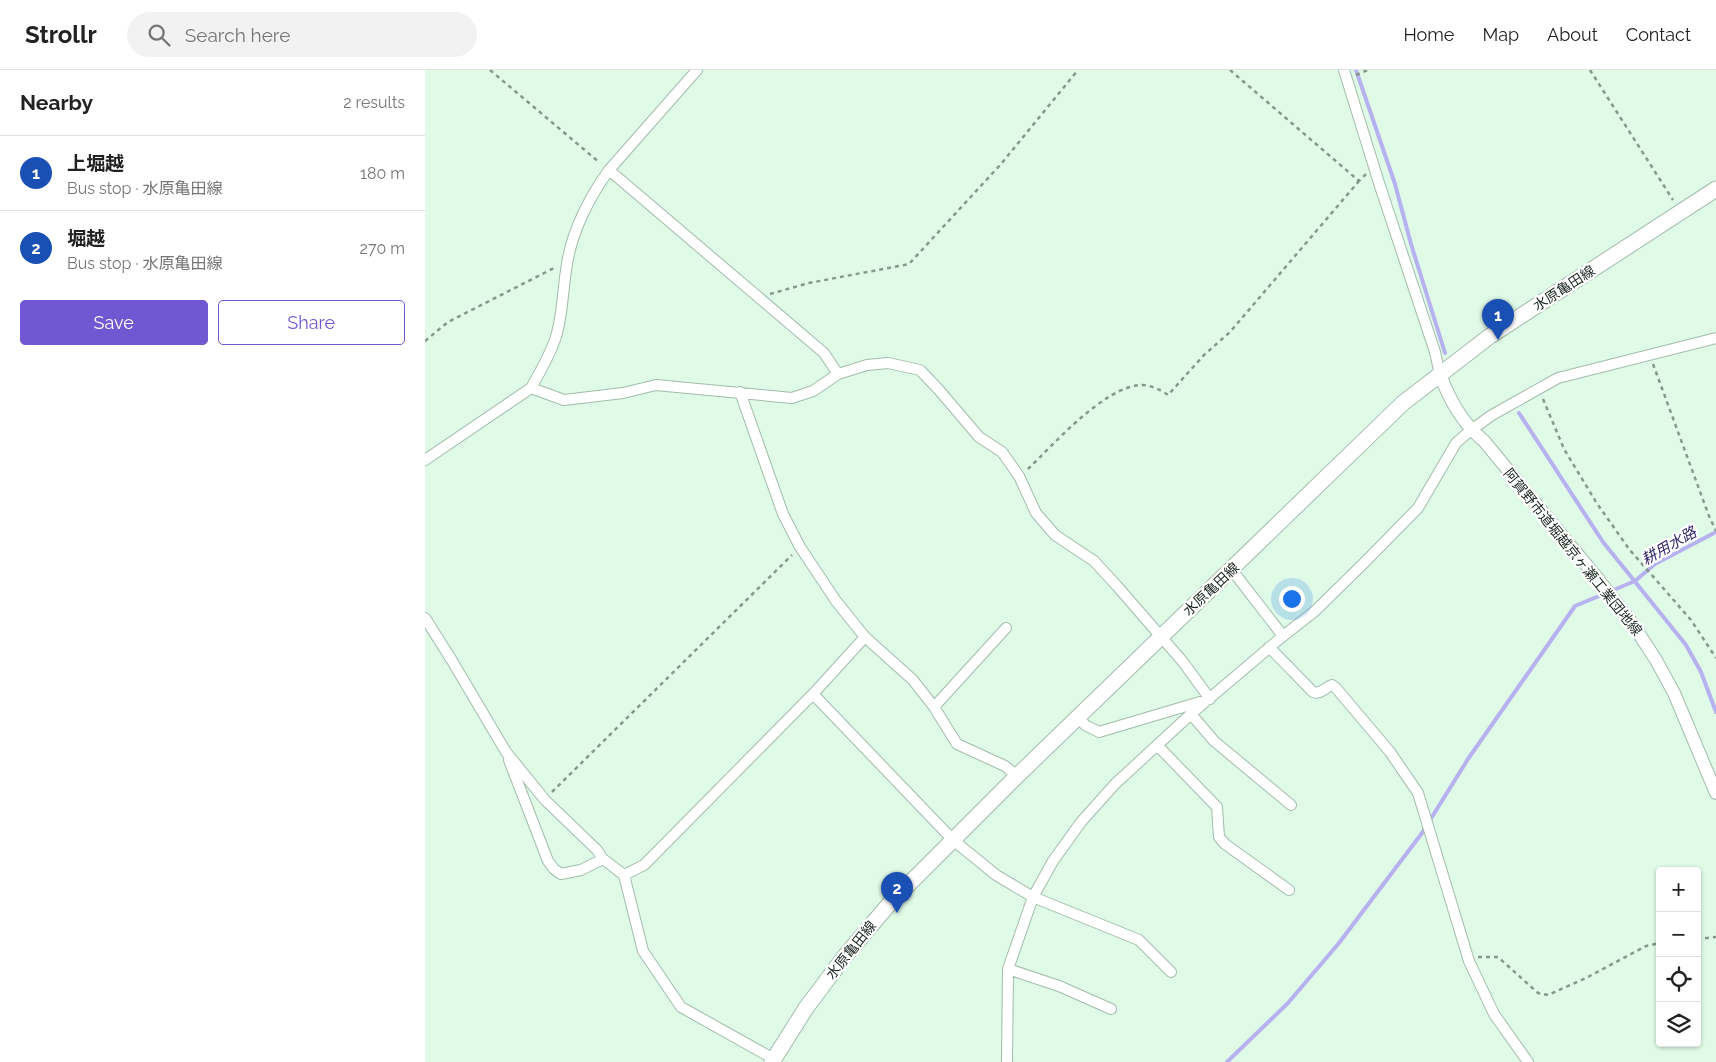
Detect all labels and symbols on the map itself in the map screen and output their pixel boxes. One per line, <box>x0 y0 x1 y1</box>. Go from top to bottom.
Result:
street label: 水原亀田線 <box>1530 262 1598 314</box>
pin: 1 <box>1482 299 1514 340</box>
street label: 阿賀野市道堀越京ヶ瀬工業団地線 <box>1501 465 1645 639</box>
water label: 耕用水路 <box>1639 522 1701 569</box>
street label: 水原亀田線 <box>1180 559 1242 619</box>
your location <box>1279 586 1305 612</box>
pin: 2 <box>881 872 913 913</box>
street label: 水原亀田線 <box>823 918 879 982</box>

